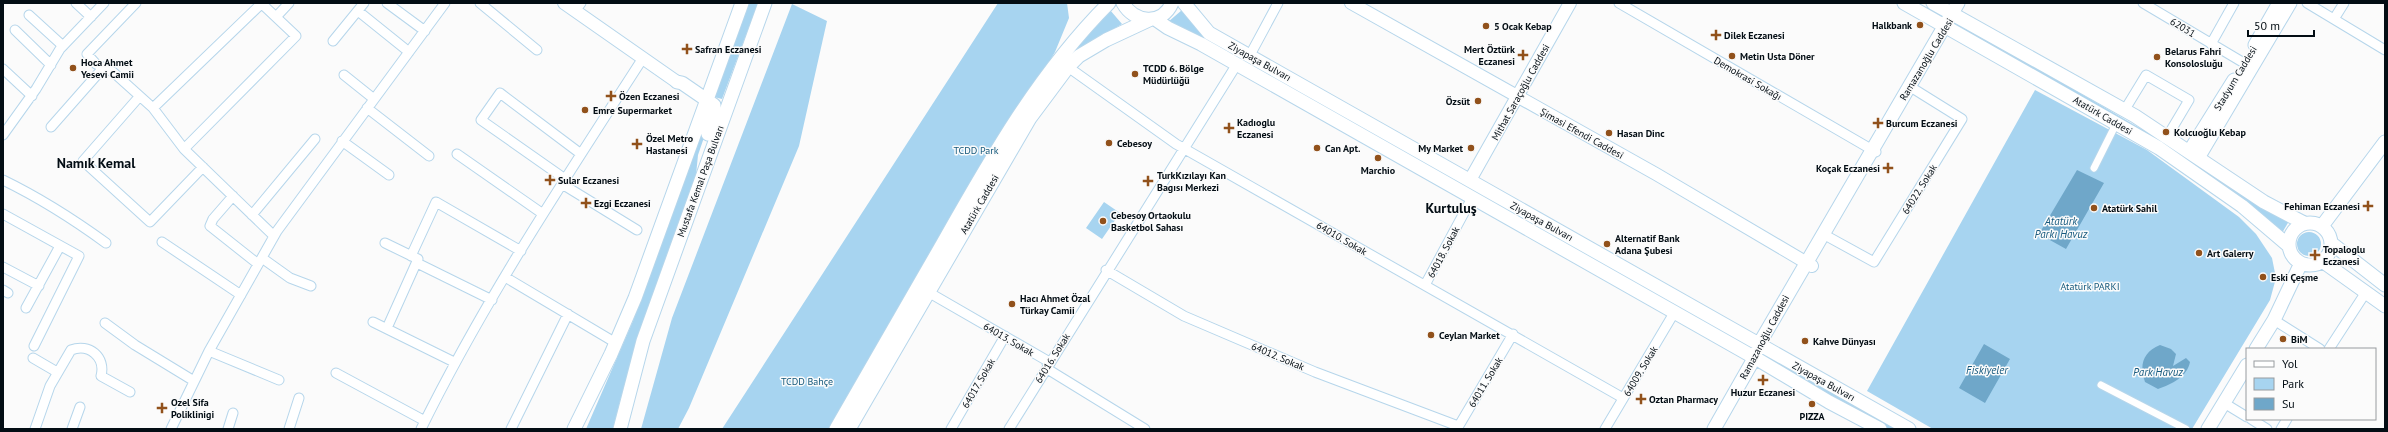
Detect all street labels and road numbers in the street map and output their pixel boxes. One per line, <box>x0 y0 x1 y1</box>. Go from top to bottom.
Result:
street label: 62031 <box>2168 15 2198 40</box>
street label: Ramazanoğlu Caddesi <box>1897 16 1956 103</box>
street label: Ziyapaşa Bulvarı <box>1226 39 1294 84</box>
street label: Mithat Saraçoğlu Caddesi <box>1488 42 1552 143</box>
street label: Stadyum Caddesi <box>2211 44 2260 113</box>
street label: Demokrasi Sokağı <box>1711 54 1784 103</box>
street label: Atatürk Caddesi <box>2071 93 2135 138</box>
street label: Şimasi Efendi Caddesi <box>1538 105 1626 162</box>
street label: Mustafa Kemal Paşa Bulvarı <box>674 123 727 239</box>
street label: 64022. Sokak <box>1899 162 1940 217</box>
street label: Atatürk Caddesi <box>957 172 1002 236</box>
street label: Ziyapaşa Bulvarı <box>1508 199 1576 244</box>
street label: 64010. Sokak <box>1314 219 1370 258</box>
street label: 64018. Sokak <box>1424 224 1463 280</box>
street label: Ramazanoğlu Caddesi <box>1737 293 1792 382</box>
street label: 64013. Sokak <box>981 320 1037 359</box>
street label: 64016. Sokak <box>1032 331 1073 386</box>
street label: 64012. Sokak <box>1249 339 1307 374</box>
street label: 64009. Sokak <box>1620 344 1661 399</box>
street label: 64011. Sokak <box>1465 355 1506 410</box>
street label: 64017. Sokak <box>959 356 998 410</box>
street label: Ziyapaşa Bulvarı <box>1790 359 1858 404</box>

